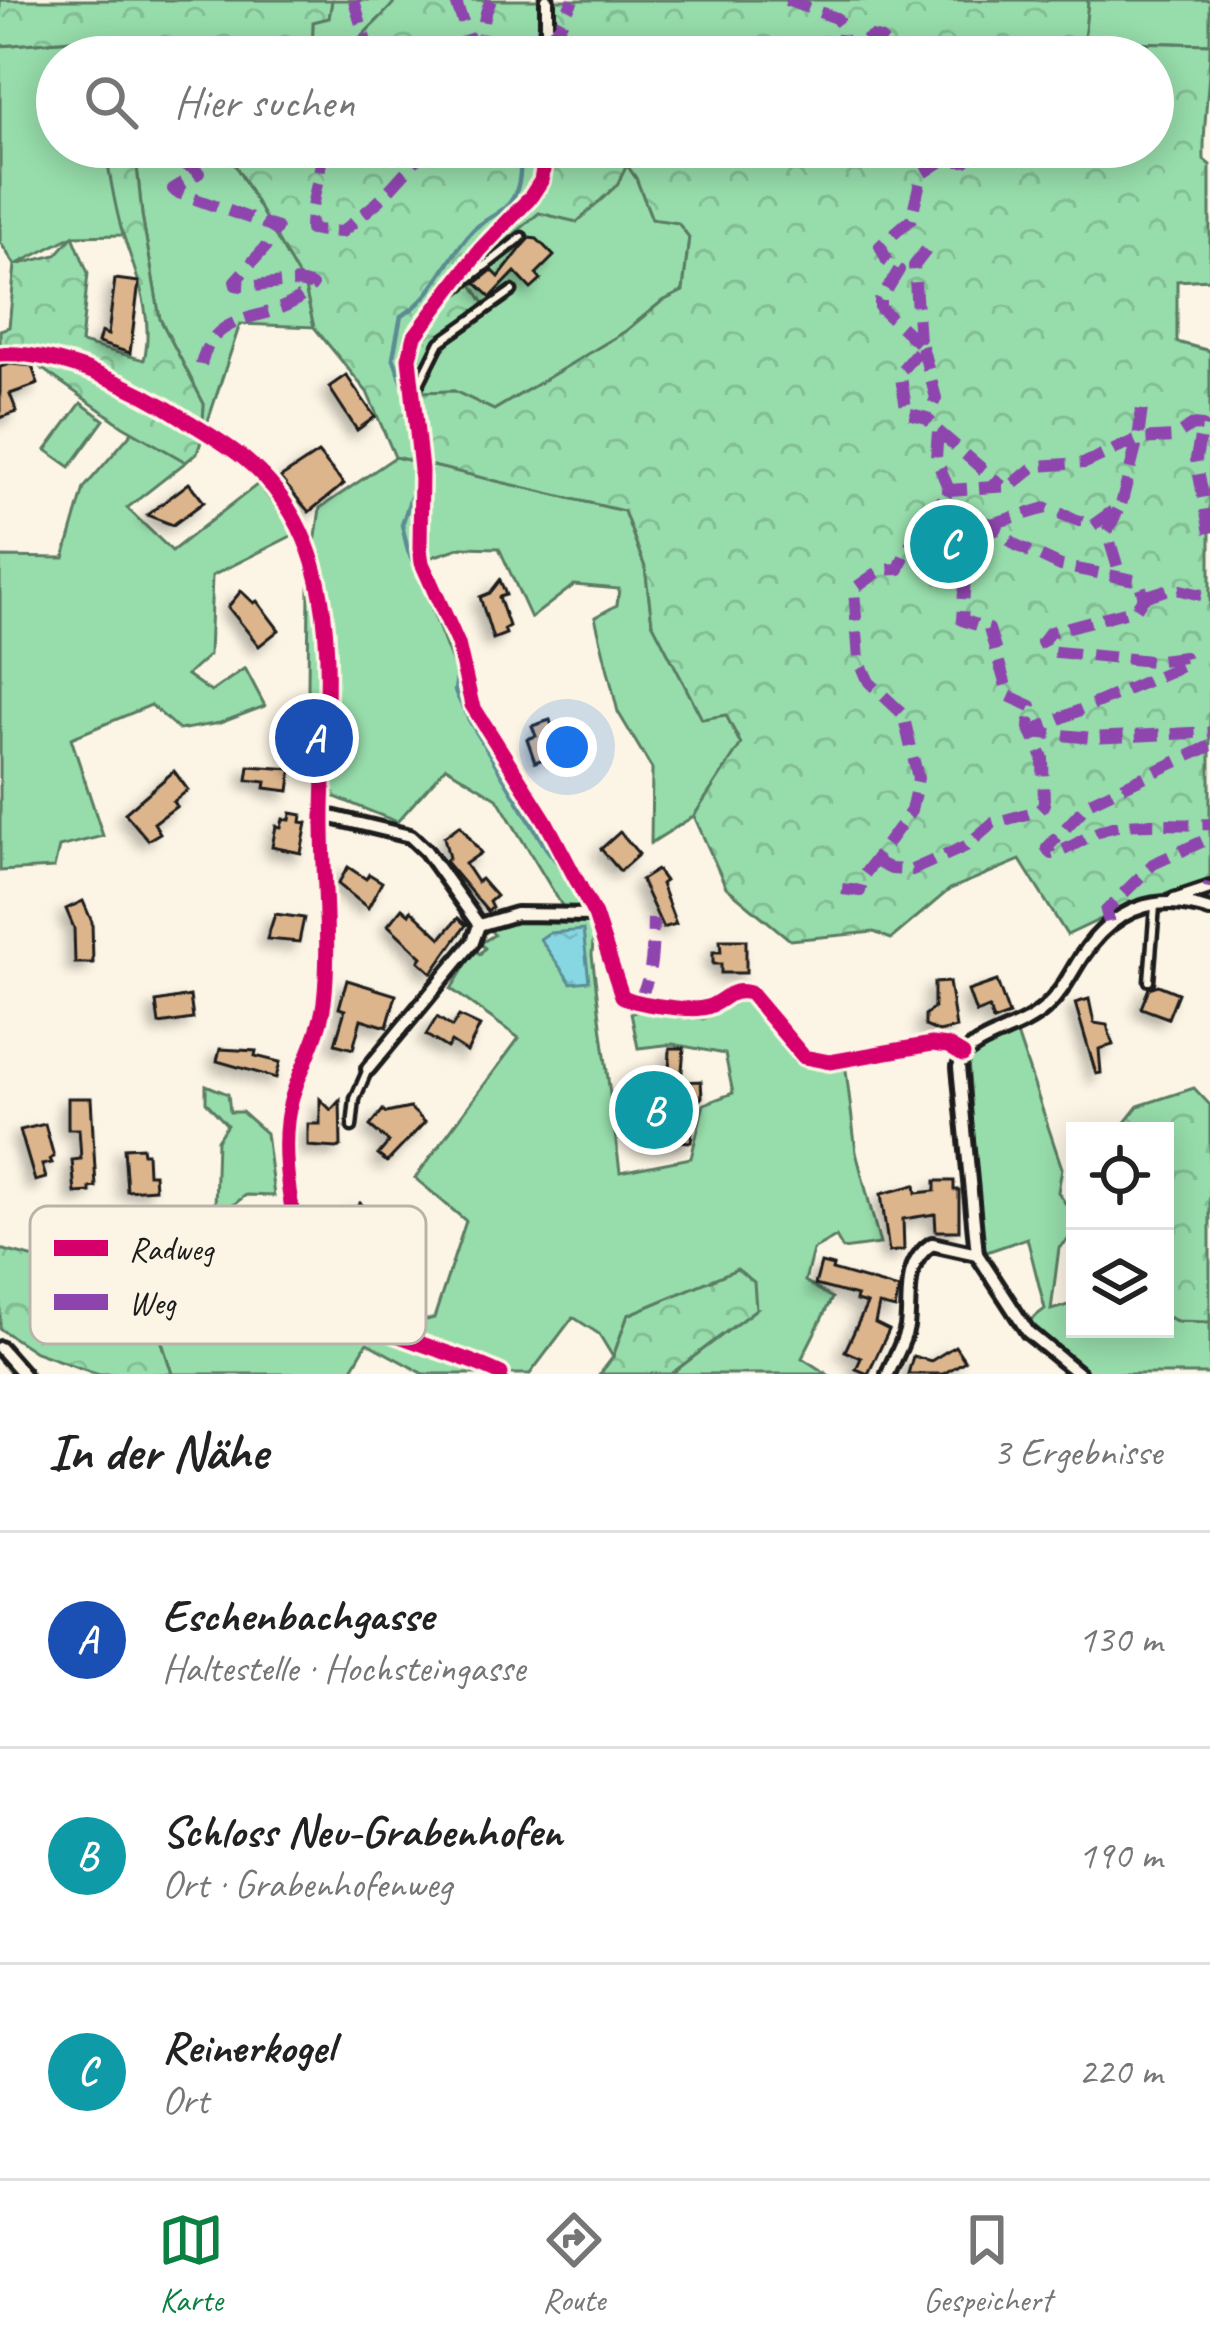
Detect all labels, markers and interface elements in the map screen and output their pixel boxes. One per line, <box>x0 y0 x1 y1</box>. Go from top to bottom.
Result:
search box <box>36 36 1174 168</box>
icon: search <box>78 69 144 135</box>
text: Hier suchen <box>174 74 354 131</box>
pin: C <box>910 499 988 589</box>
pin: A <box>275 693 353 783</box>
your location <box>537 717 597 777</box>
pin: B <box>615 1065 693 1155</box>
map controls <box>1066 1122 1174 1338</box>
button: locate <box>1066 1122 1174 1230</box>
legend <box>30 1206 426 1344</box>
text: Radweg <box>129 1228 216 1270</box>
button: layers <box>1066 1230 1174 1338</box>
text: Weg <box>129 1282 177 1324</box>
text: In der Nähe <box>48 1420 267 1484</box>
text: 3 Ergebnisse <box>993 1428 1162 1477</box>
text: Eschenbachgasse <box>162 1587 433 1644</box>
text: A <box>77 1615 97 1664</box>
text: 130 m <box>1078 1615 1162 1664</box>
text: Haltestelle · Hochsteingasse <box>162 1644 525 1693</box>
text: Schloss Neu-Grabenhofen <box>162 1803 562 1860</box>
text: B <box>77 1831 97 1880</box>
text: 190 m <box>1078 1831 1162 1880</box>
text: Ort · Grabenhofenweg <box>162 1860 452 1909</box>
text: Reinerkogel <box>162 2019 334 2076</box>
text: C <box>78 2047 96 2096</box>
text: 220 m <box>1078 2047 1162 2096</box>
text: Ort <box>162 2076 208 2125</box>
tab: Karte <box>158 2207 224 2321</box>
tab: Route <box>541 2207 607 2321</box>
tab: Gespeichert <box>923 2207 1052 2321</box>

